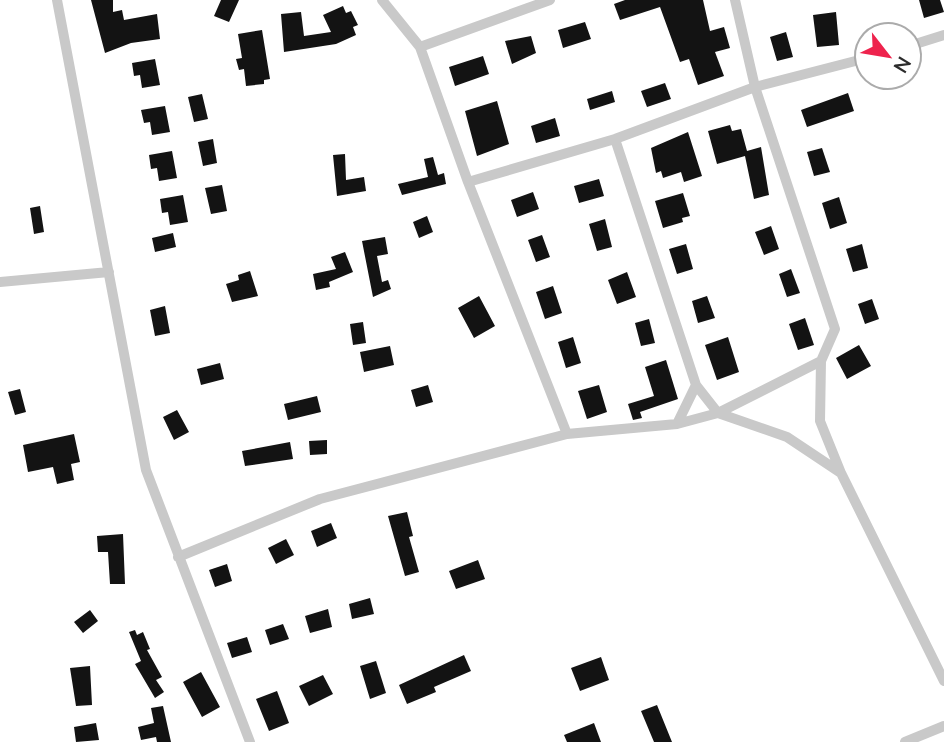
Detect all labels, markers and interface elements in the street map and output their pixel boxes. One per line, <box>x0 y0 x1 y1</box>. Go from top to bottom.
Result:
north arrow <box>853 21 923 91</box>
text: N <box>889 53 917 77</box>

